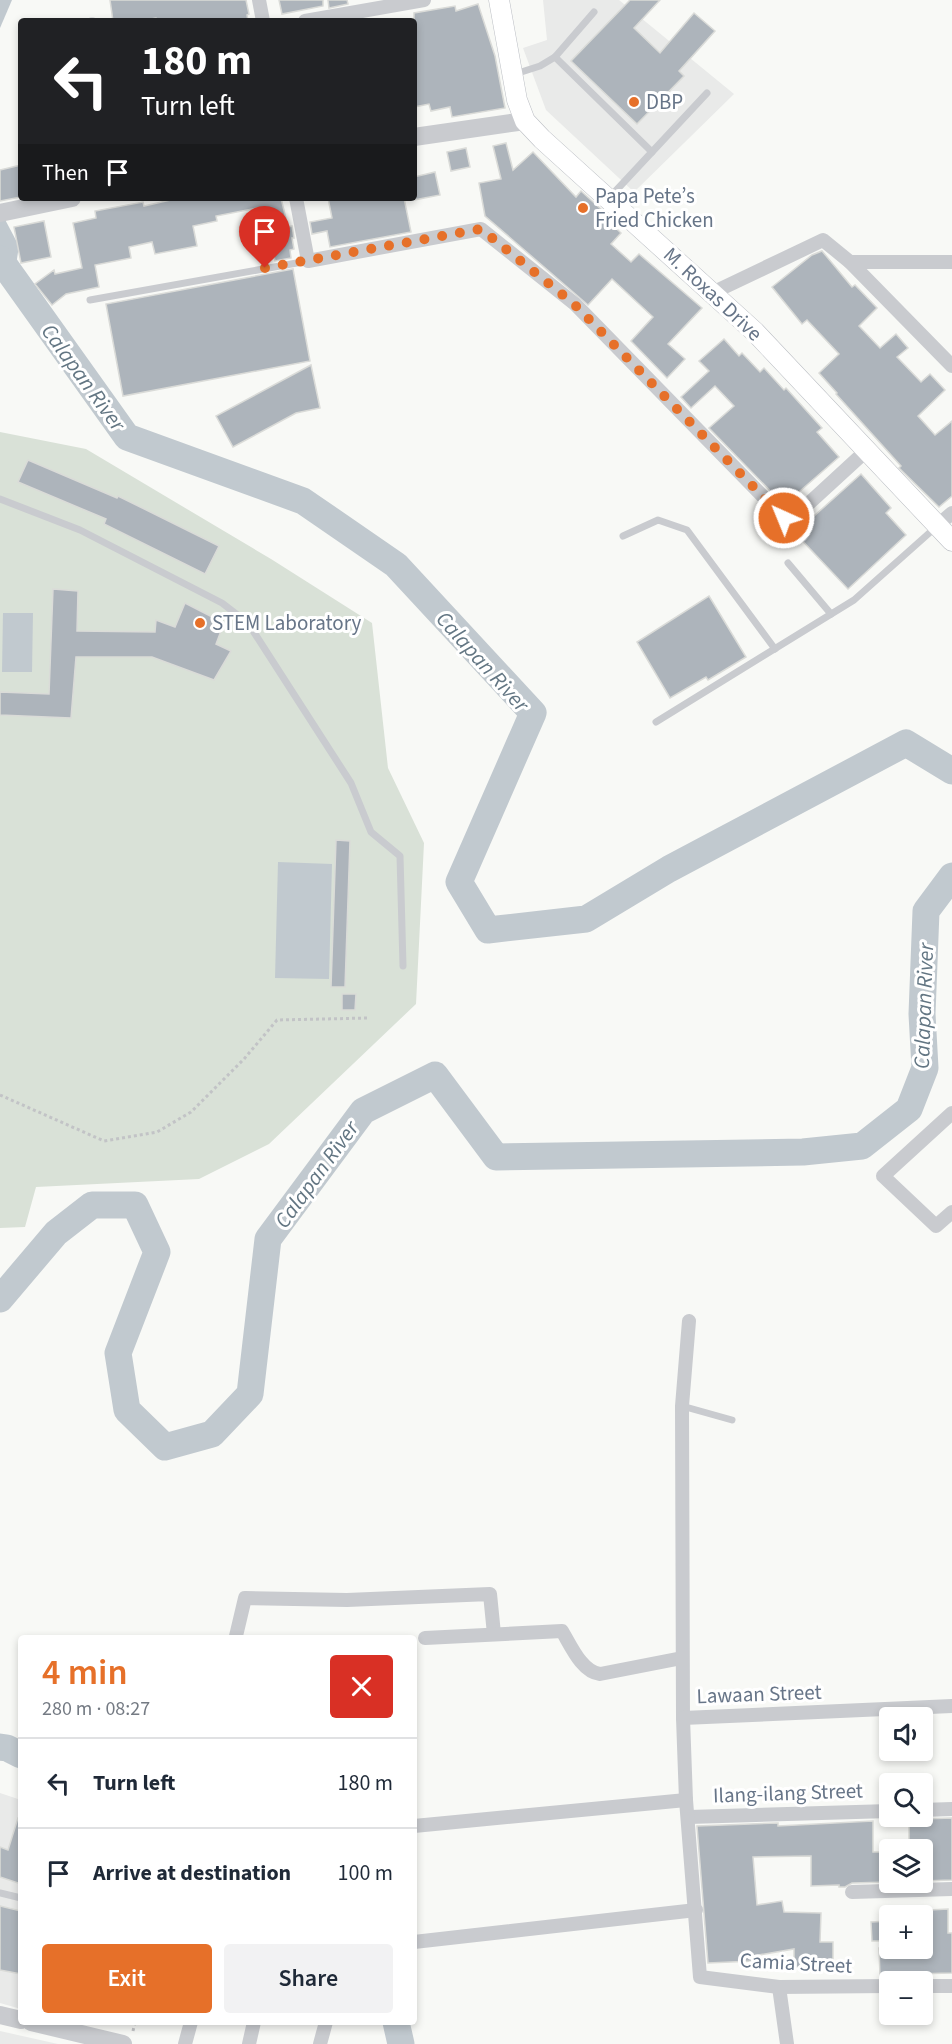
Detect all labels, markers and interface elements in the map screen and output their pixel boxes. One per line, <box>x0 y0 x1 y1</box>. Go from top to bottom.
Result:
text: 180 m <box>141 31 252 91</box>
icon: left <box>42 42 120 120</box>
text: Turn left <box>141 87 235 126</box>
place label: DBP <box>646 87 683 117</box>
marker: DBP <box>627 95 641 109</box>
icon: arrive <box>101 156 134 189</box>
text: Then <box>42 157 89 189</box>
place label: Papa Pete’s Fried Chicken <box>595 181 714 235</box>
marker: Papa Pete’s Fried Chicken <box>576 201 590 215</box>
pin <box>239 206 290 268</box>
icon: arrive <box>248 215 281 248</box>
street label: M. Roxas Drive <box>657 240 769 348</box>
water label: Calapan River <box>33 317 134 439</box>
position arrow <box>752 486 816 550</box>
water label: Calapan River <box>428 604 537 720</box>
place label: STEM Laboratory <box>212 608 361 638</box>
marker: STEM Laboratory <box>193 616 207 630</box>
water label: Calapan River <box>906 941 942 1070</box>
water label: Calapan River <box>267 1113 368 1235</box>
text: 4 min <box>42 1647 128 1698</box>
button: close <box>330 1655 393 1718</box>
street label: Lawaan Street <box>696 1677 822 1711</box>
text: 280 m · 08:27 <box>42 1695 150 1723</box>
map controls <box>879 1707 933 2025</box>
button: sound <box>879 1707 933 1761</box>
icon: left <box>42 1767 75 1800</box>
text: Turn left <box>93 1767 175 1799</box>
text: 180 m <box>338 1767 393 1799</box>
button: search <box>879 1773 933 1827</box>
street label: Ilang-ilang Street <box>712 1775 864 1811</box>
button: layers <box>879 1839 933 1893</box>
icon: arrive <box>42 1857 75 1890</box>
text: Arrive at destination <box>93 1857 291 1889</box>
text: 100 m <box>338 1857 393 1889</box>
button: + <box>879 1905 933 1959</box>
button: Exit <box>42 1944 212 2013</box>
button: Share <box>224 1944 393 2013</box>
street label: Camia Street <box>739 1945 853 1981</box>
button: − <box>879 1971 933 2025</box>

